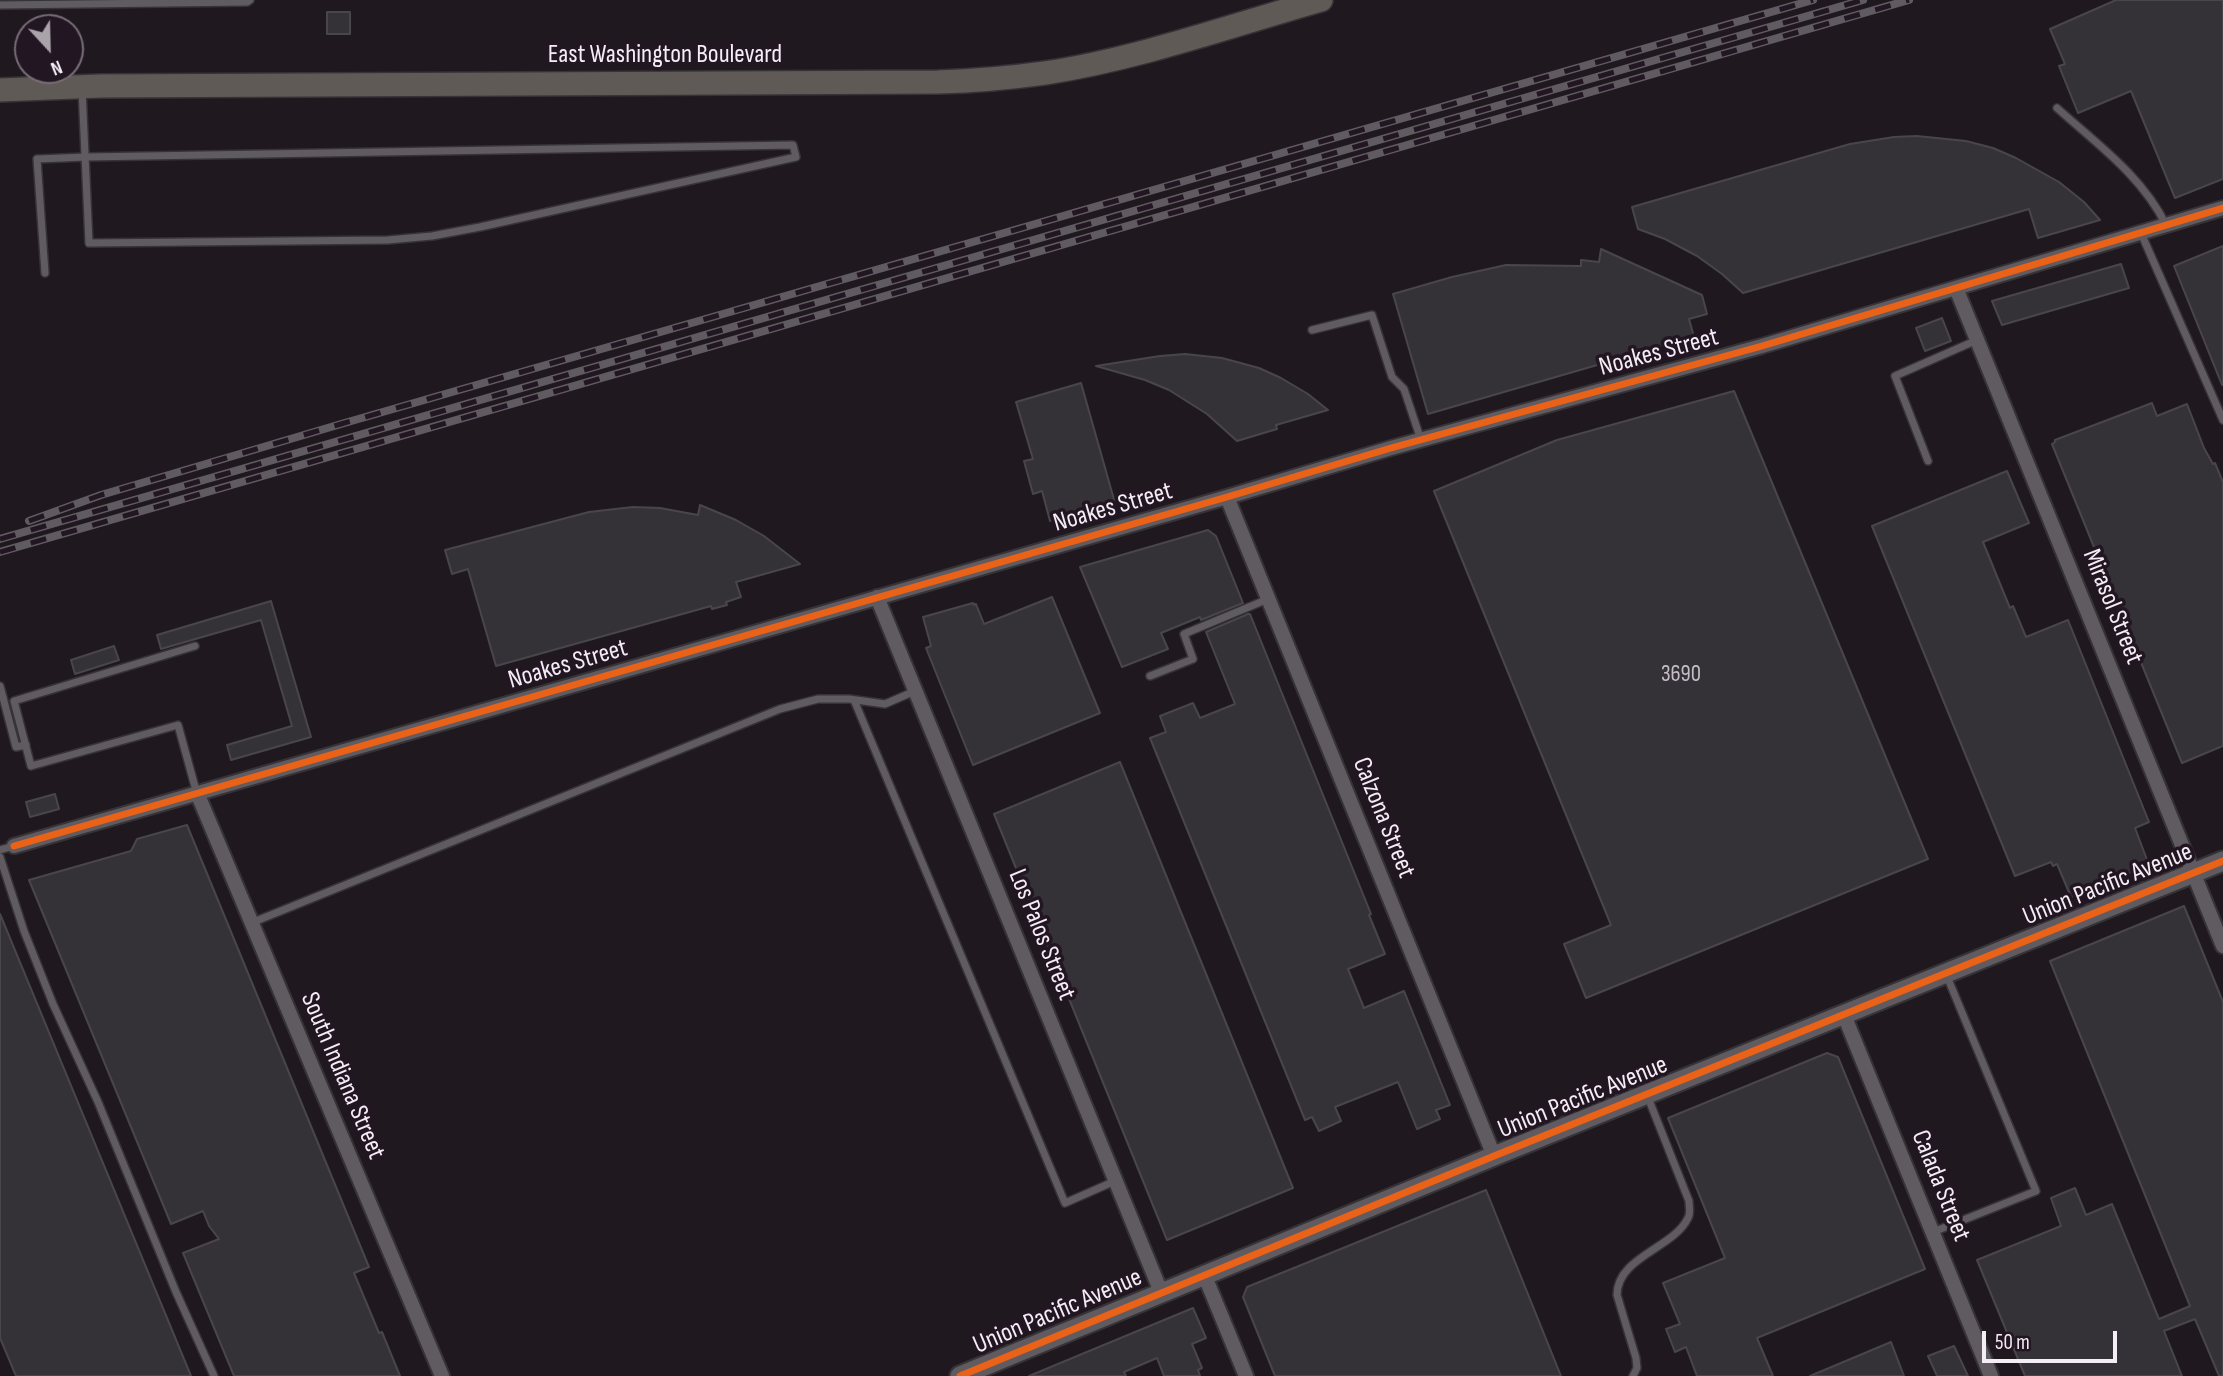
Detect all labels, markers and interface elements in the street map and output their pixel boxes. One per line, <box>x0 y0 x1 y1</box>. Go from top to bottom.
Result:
north arrow <box>14 14 84 84</box>
street label: East Washington Boulevard <box>548 39 782 71</box>
text: N <box>47 55 65 80</box>
street label: Noakes Street <box>1596 322 1722 384</box>
street label: Noakes Street <box>1050 476 1176 540</box>
street label: Mirasol Street <box>2075 545 2149 669</box>
street label: Noakes Street <box>505 633 631 697</box>
house number: 3690 <box>1661 661 1701 689</box>
street label: Calzona Street <box>1345 753 1421 883</box>
street label: Union Pacific Avenue <box>2019 837 2197 933</box>
street label: Los Palos Street <box>1001 865 1081 1005</box>
street label: South Indiana Street <box>293 988 391 1164</box>
street label: Union Pacific Avenue <box>1494 1050 1672 1146</box>
street label: Calada Street <box>1904 1126 1976 1246</box>
street label: Union Pacific Avenue <box>969 1262 1147 1362</box>
scale bar <box>1985 1316 2120 1360</box>
text: 50 m <box>1995 1330 2030 1355</box>

